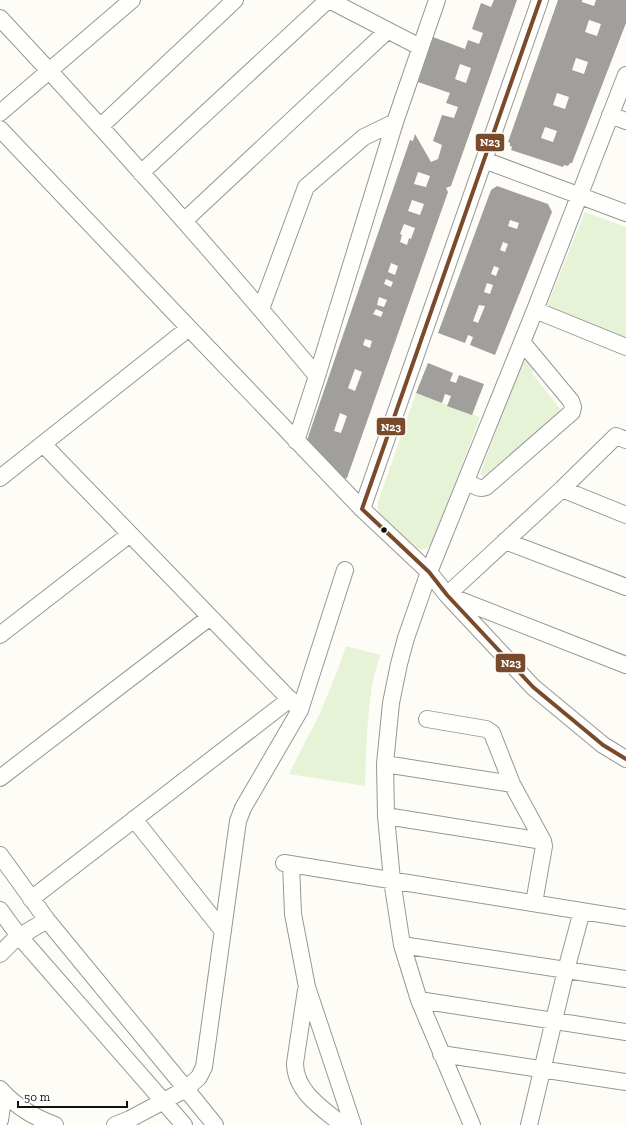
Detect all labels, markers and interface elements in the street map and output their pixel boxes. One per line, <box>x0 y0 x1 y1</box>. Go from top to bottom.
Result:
line badge: N23 <box>475 133 505 152</box>
text: N23 <box>480 136 500 149</box>
line badge: N23 <box>376 417 406 436</box>
text: N23 <box>381 421 401 434</box>
unlabelled marker <box>379 525 389 535</box>
line badge: N23 <box>495 653 526 673</box>
text: N23 <box>501 657 521 670</box>
scale bar <box>18 1083 127 1109</box>
text: 50 m <box>24 1090 51 1104</box>

